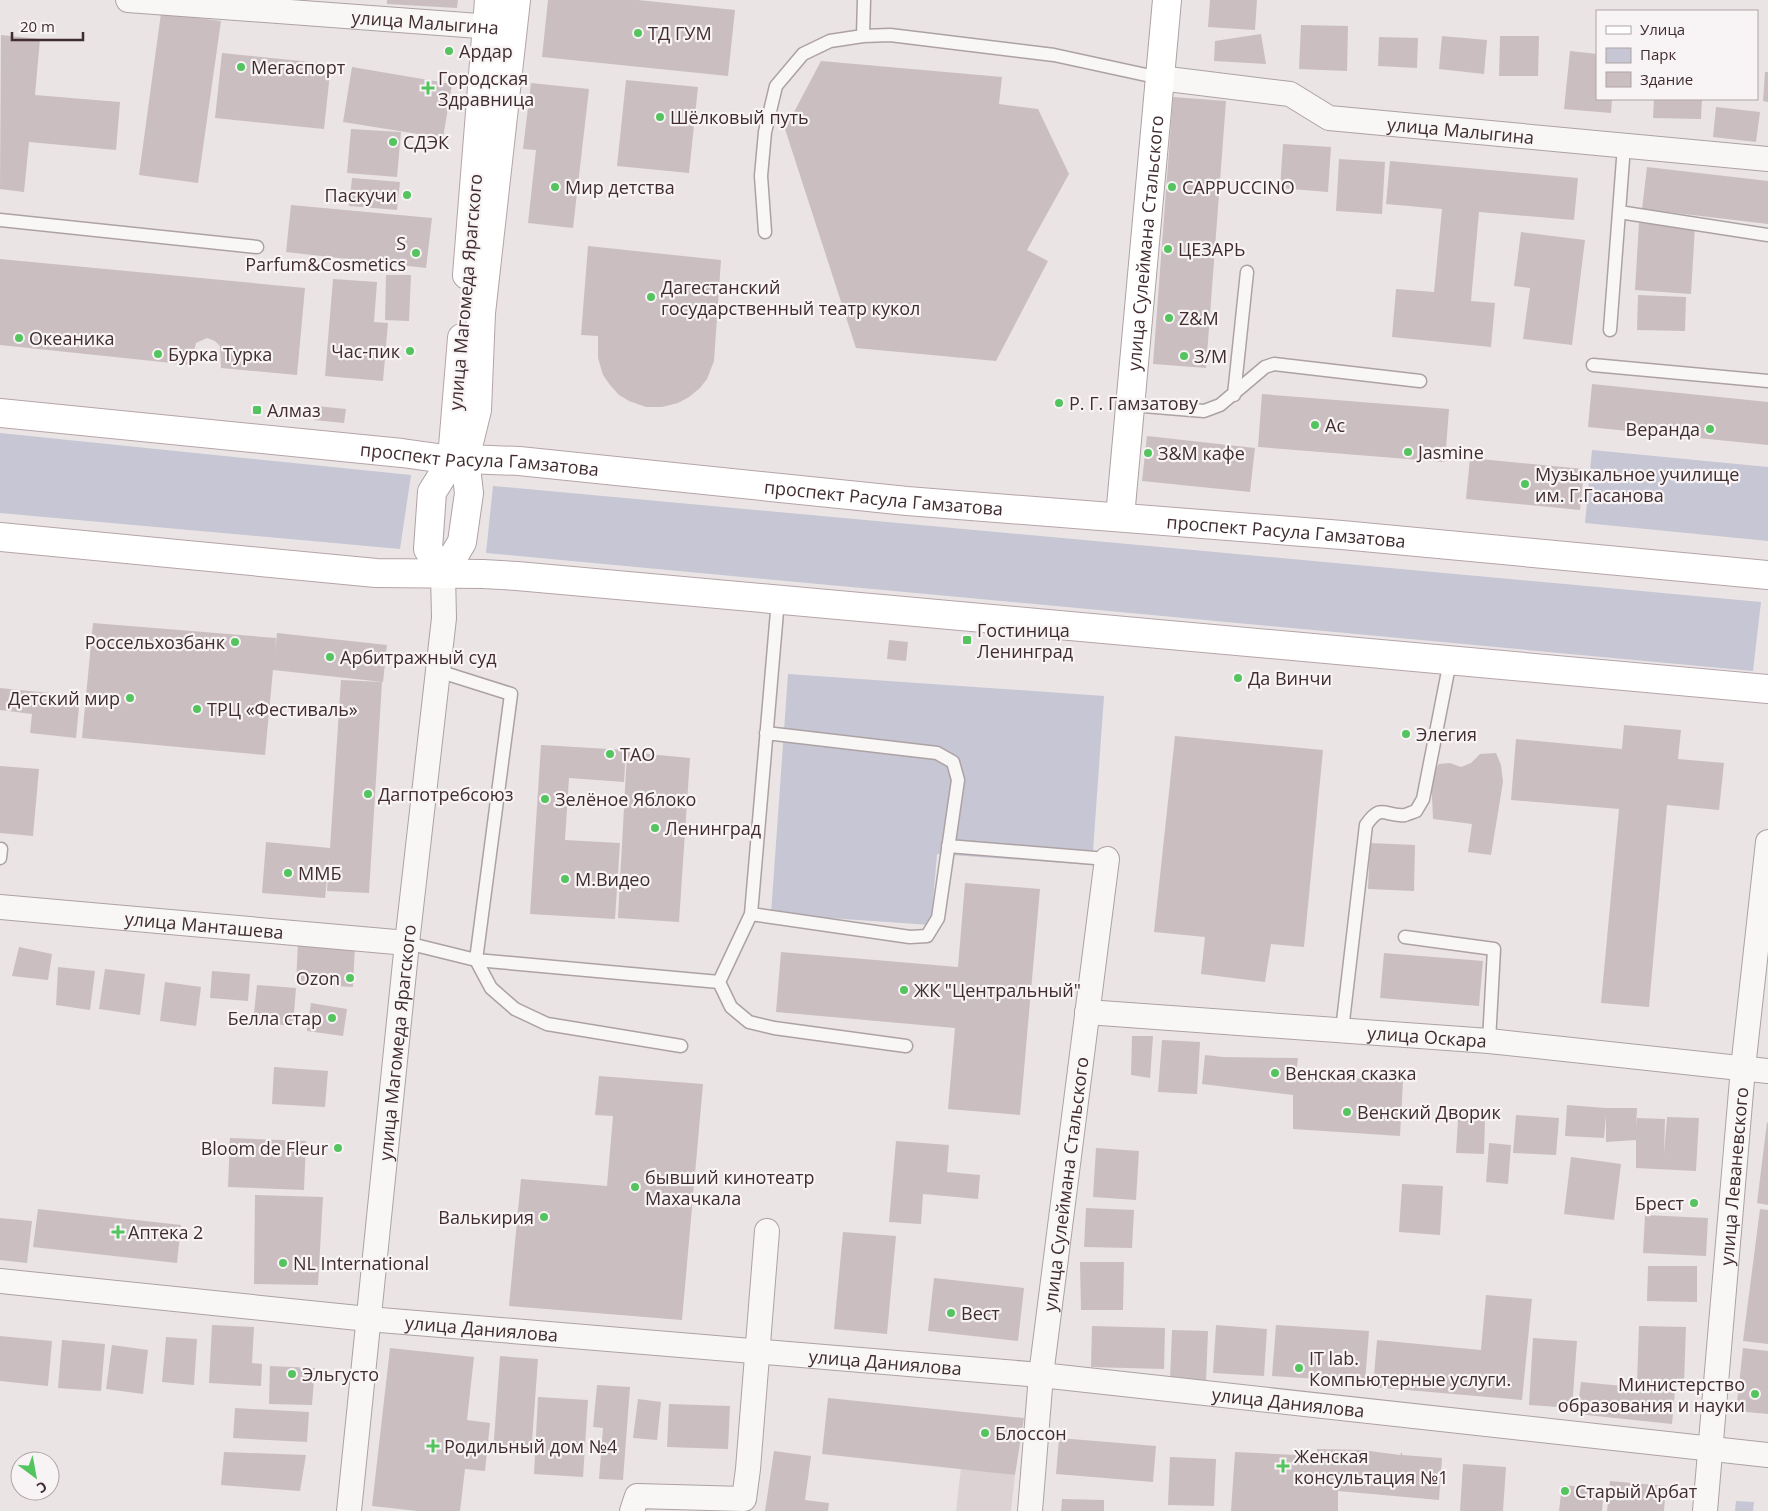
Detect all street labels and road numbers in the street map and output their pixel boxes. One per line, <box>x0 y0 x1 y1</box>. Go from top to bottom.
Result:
street label: улица Малыгина <box>351 5 500 39</box>
street label: улица Малыгина <box>1386 111 1535 149</box>
street label: улица Сулеймана Стальского <box>1121 114 1168 372</box>
street label: улица Магомеда Ярагского <box>443 173 487 411</box>
street label: проспект Расула Гамзатова <box>359 437 600 481</box>
street label: проспект Расула Гамзатова <box>763 474 1004 520</box>
street label: проспект Расула Гамзатова <box>1166 509 1407 553</box>
street label: улица Манташева <box>124 906 285 944</box>
street label: улица Магомеда Ярагского <box>373 923 421 1162</box>
street label: улица Оскара <box>1367 1020 1488 1053</box>
street label: улица Сулеймана Стальского <box>1037 1055 1094 1313</box>
street label: улица Леваневского <box>1714 1086 1753 1266</box>
street label: улица Даниялова <box>404 1310 559 1347</box>
street label: улица Даниялова <box>808 1344 963 1380</box>
street label: улица Даниялова <box>1211 1382 1366 1423</box>

